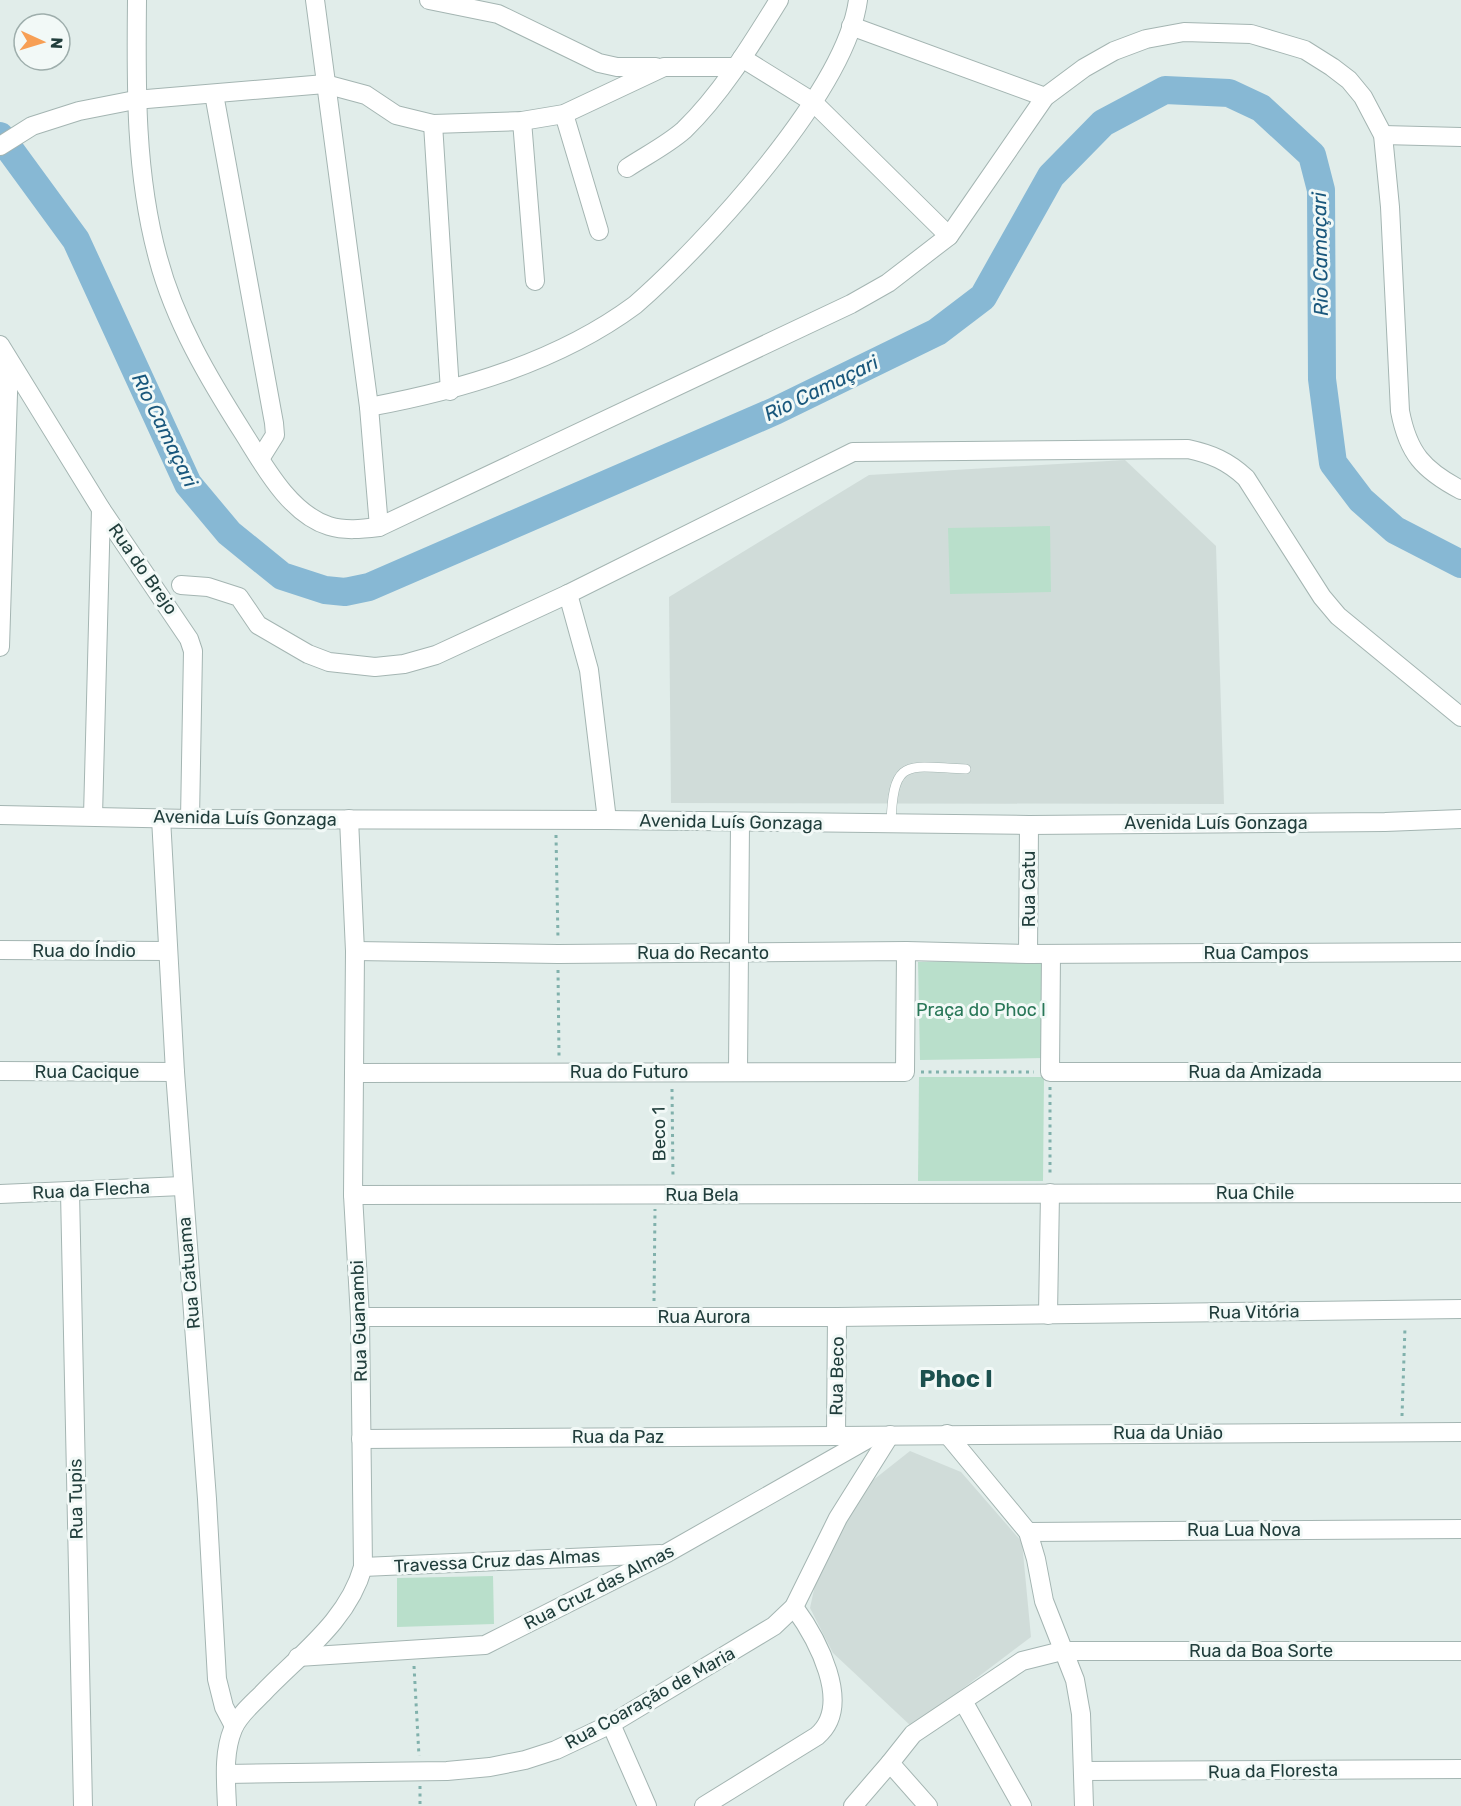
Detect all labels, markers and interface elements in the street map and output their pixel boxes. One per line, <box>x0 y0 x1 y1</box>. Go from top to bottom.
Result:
north arrow <box>12 12 72 72</box>
text: N <box>47 37 66 49</box>
water label: Rio Camaçari <box>1307 191 1333 316</box>
water label: Rio Camaçari <box>760 349 883 426</box>
water label: Rio Camaçari <box>127 369 204 492</box>
street label: Rua do Brejo <box>104 519 182 619</box>
street label: Avenida Luís Gonzaga <box>153 805 337 831</box>
street label: Avenida Luís Gonzaga <box>639 809 823 835</box>
street label: Avenida Luís Gonzaga <box>1124 812 1308 834</box>
street label: Rua Catu <box>1018 851 1040 927</box>
street label: Rua do Índio <box>32 940 136 962</box>
street label: Rua do Recanto <box>637 942 769 964</box>
street label: Rua Campos <box>1203 942 1309 964</box>
park label: Praça do Phoc I <box>916 999 1046 1021</box>
street label: Rua Cacique <box>35 1061 139 1083</box>
street label: Rua do Futuro <box>570 1061 688 1083</box>
street label: Rua da Amizada <box>1188 1061 1322 1083</box>
street label: Beco 1 <box>648 1107 670 1161</box>
street label: Rua da Flecha <box>32 1176 150 1204</box>
street label: Rua Chile <box>1216 1182 1294 1204</box>
street label: Rua Bela <box>665 1184 739 1206</box>
street label: Rua Catuama <box>173 1216 205 1330</box>
street label: Rua Guanambi <box>346 1260 372 1382</box>
street label: Rua Vitória <box>1208 1300 1300 1324</box>
street label: Rua Aurora <box>658 1306 750 1328</box>
street label: Rua Beco <box>825 1336 849 1416</box>
district label: Phoc I <box>919 1365 993 1393</box>
street label: Rua da União <box>1113 1422 1223 1444</box>
street label: Rua da Paz <box>572 1426 664 1448</box>
street label: Rua Tupis <box>64 1459 88 1539</box>
street label: Rua Lua Nova <box>1187 1519 1301 1541</box>
street label: Rua Cruz das Almas <box>520 1540 678 1634</box>
street label: Travessa Cruz das Almas <box>393 1545 601 1577</box>
street label: Rua da Boa Sorte <box>1189 1640 1333 1662</box>
street label: Rua Coaração de Maria <box>561 1642 739 1754</box>
street label: Rua da Floresta <box>1208 1759 1338 1783</box>

